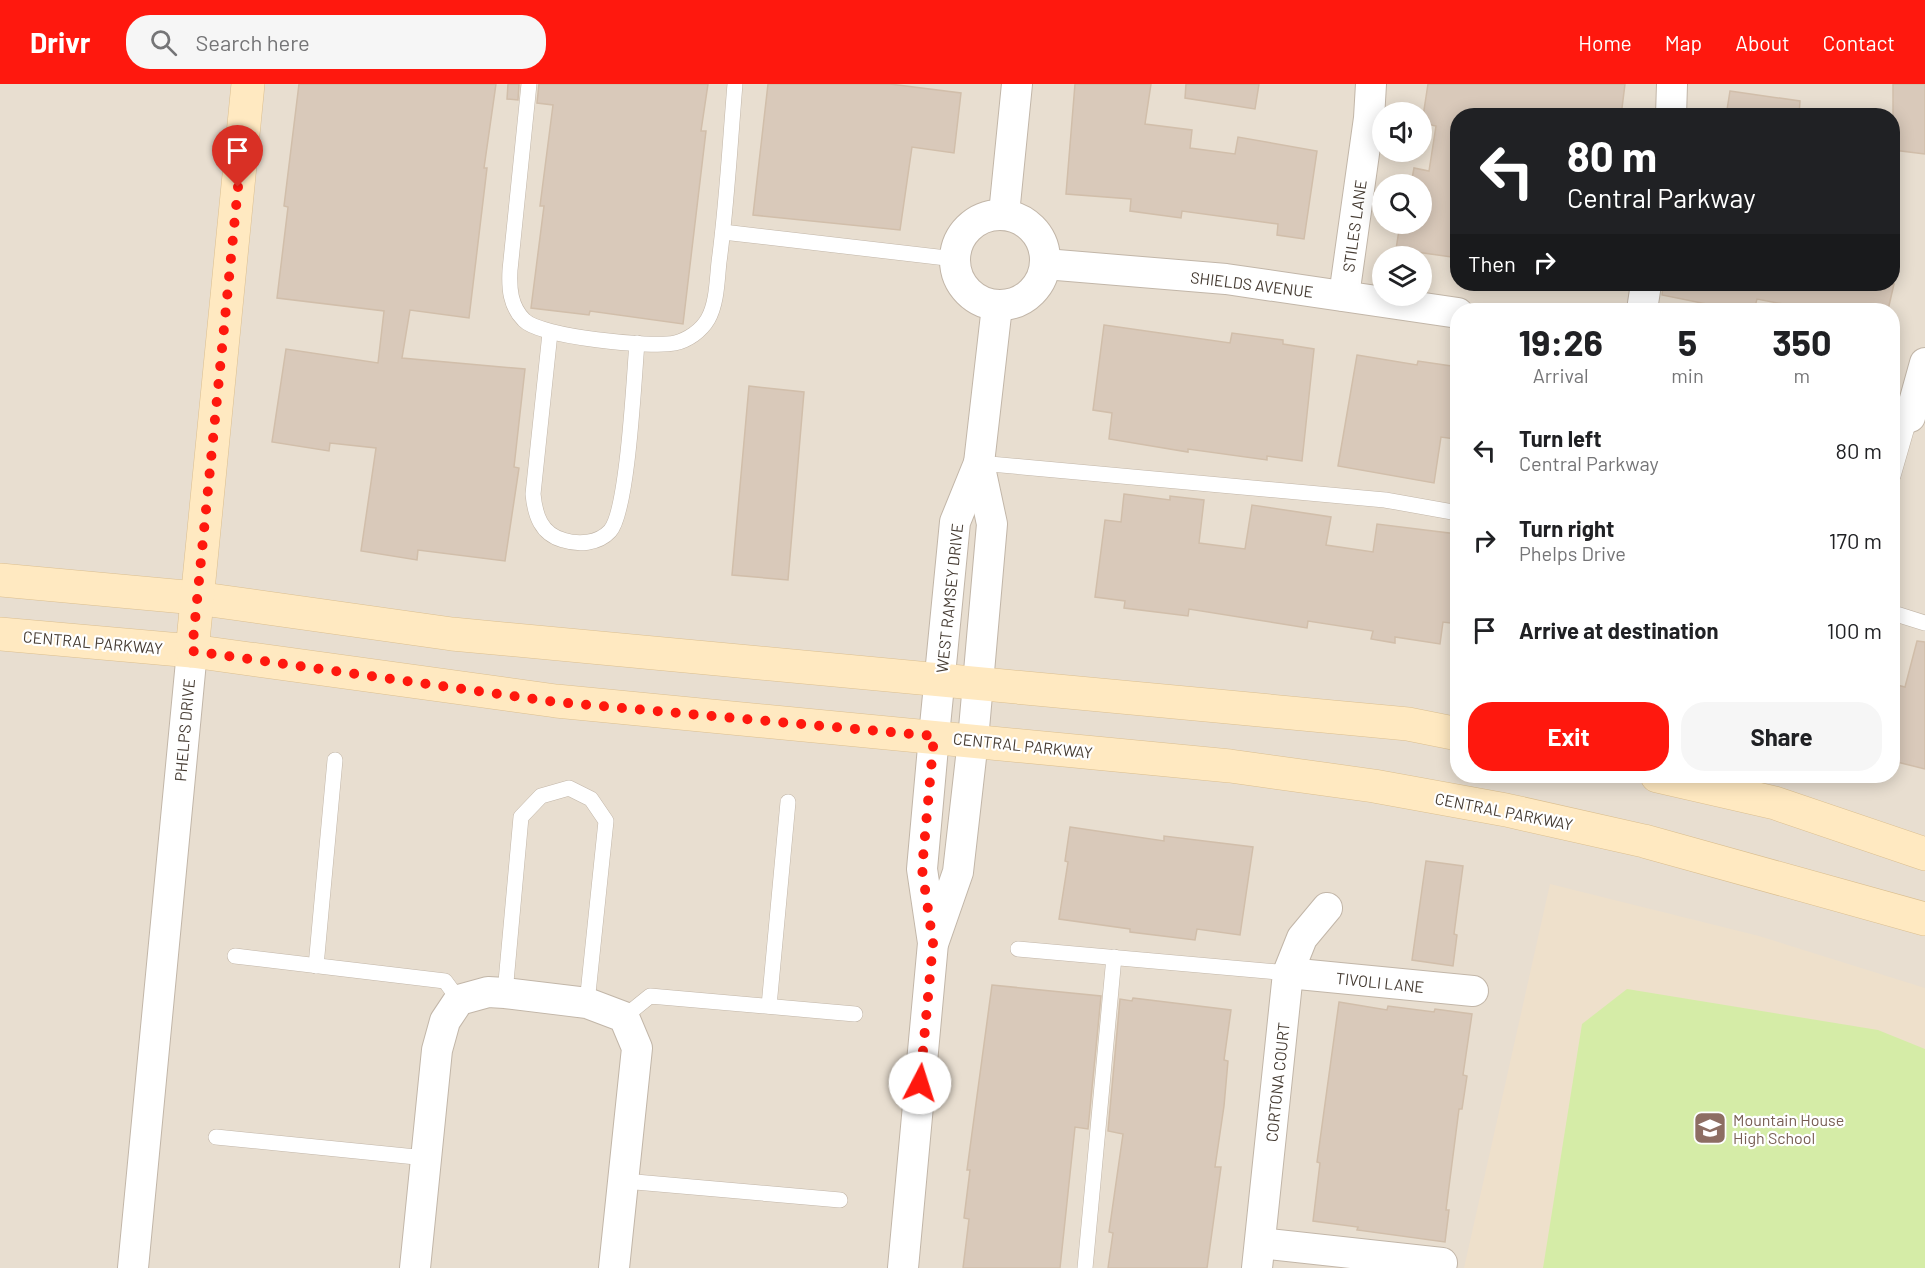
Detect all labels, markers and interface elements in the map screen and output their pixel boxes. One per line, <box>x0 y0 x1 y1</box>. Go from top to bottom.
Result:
search box <box>126 15 546 69</box>
text: Drivr <box>30 25 90 59</box>
icon: search <box>147 26 180 59</box>
text: Search here <box>195 29 310 55</box>
text: Home <box>1578 30 1632 55</box>
text: Map <box>1665 30 1702 55</box>
text: About <box>1735 30 1790 55</box>
text: Contact <box>1823 30 1895 55</box>
map controls <box>1372 102 1432 306</box>
button: sound <box>1372 102 1432 162</box>
pin <box>212 125 263 187</box>
text: 80 m <box>1567 130 1657 180</box>
icon: left <box>1468 132 1546 210</box>
icon: arrive <box>221 134 254 167</box>
button: search <box>1372 174 1432 234</box>
street label: STILES LANE <box>1338 178 1370 274</box>
text: Central Parkway <box>1567 181 1756 213</box>
button: layers <box>1372 246 1432 306</box>
icon: right <box>1528 246 1561 279</box>
text: Then <box>1468 250 1516 276</box>
street label: SHIELDS AVENUE <box>1189 267 1315 301</box>
text: 19:26 <box>1518 320 1603 363</box>
text: 5 <box>1678 320 1697 363</box>
text: 350 <box>1772 320 1832 363</box>
text: Arrival <box>1533 363 1589 387</box>
text: min <box>1671 363 1704 387</box>
text: m <box>1794 363 1810 387</box>
text: Turn left <box>1519 425 1602 451</box>
icon: left <box>1468 434 1501 467</box>
text: 80 m <box>1836 437 1882 463</box>
text: Central Parkway <box>1519 451 1659 475</box>
text: Turn right <box>1519 515 1614 541</box>
street label: WEST RAMSEY DRIVE <box>932 522 966 674</box>
icon: right <box>1468 524 1501 557</box>
text: 170 m <box>1829 527 1882 553</box>
text: Phelps Drive <box>1519 541 1626 565</box>
icon: arrive <box>1468 614 1501 647</box>
text: Arrive at destination <box>1519 617 1718 643</box>
text: 100 m <box>1827 617 1882 643</box>
street label: CENTRAL PARKWAY <box>22 626 164 658</box>
street label: PHELPS DRIVE <box>170 678 198 782</box>
button: Exit <box>1468 702 1669 771</box>
button: Share <box>1681 702 1882 771</box>
street label: CENTRAL PARKWAY <box>952 728 1094 762</box>
street label: CENTRAL PARKWAY <box>1433 788 1575 834</box>
street label: TIVOLI LANE <box>1335 968 1425 996</box>
street label: CORTONA COURT <box>1261 1021 1293 1143</box>
position arrow <box>888 1051 952 1115</box>
school or university icon: Mountain House High School <box>1692 1110 1728 1146</box>
place label: Mountain House High School <box>1733 1110 1844 1147</box>

